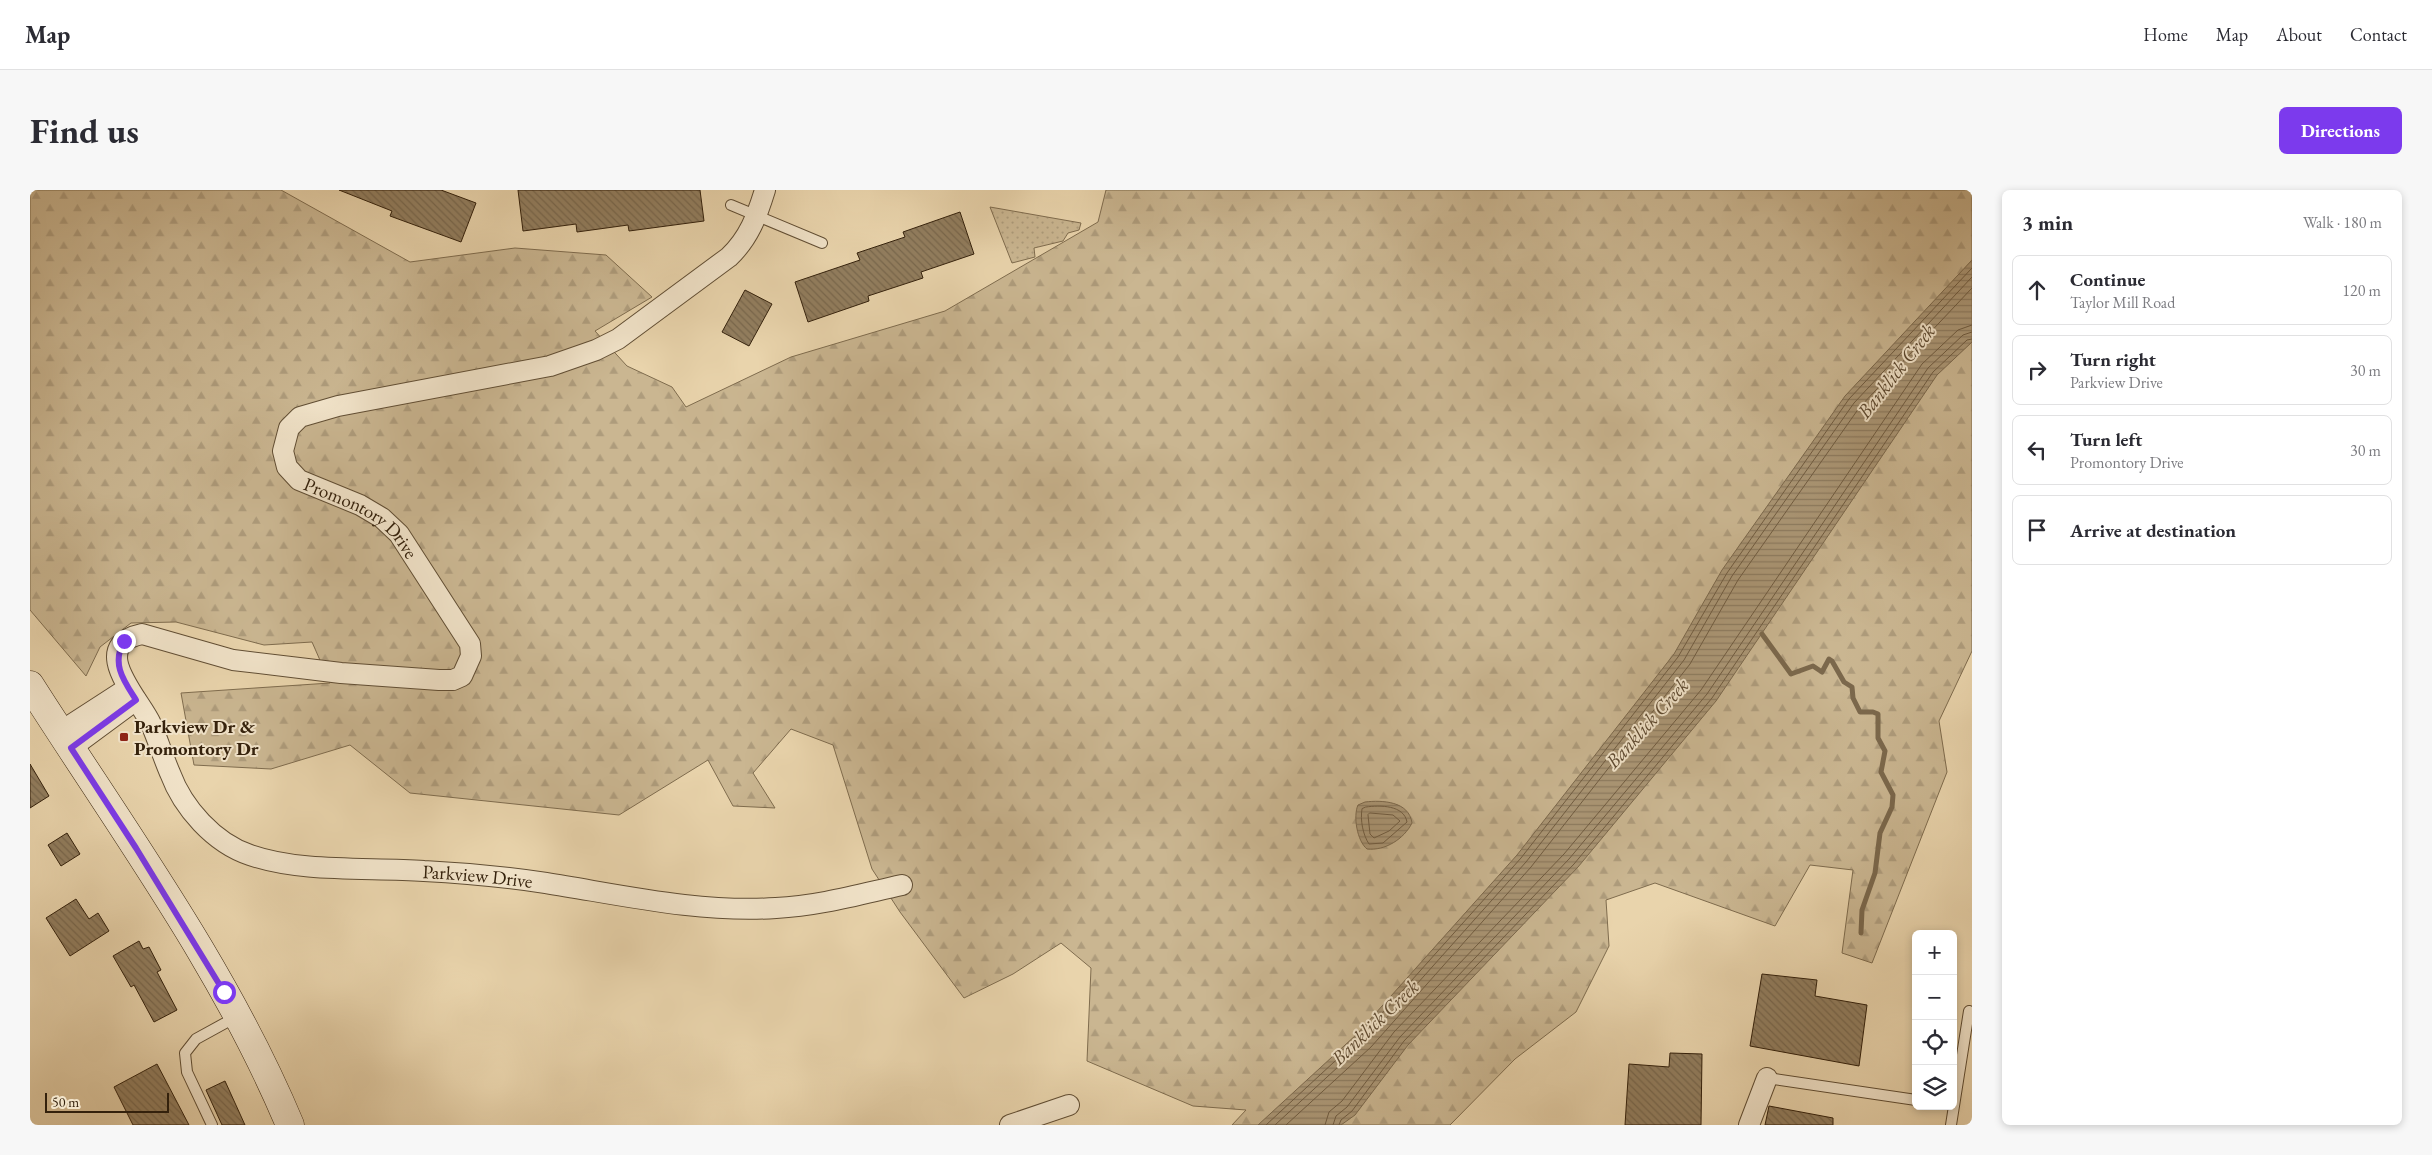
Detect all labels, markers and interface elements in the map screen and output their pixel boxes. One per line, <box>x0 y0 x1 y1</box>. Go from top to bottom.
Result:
text: Map <box>25 19 70 50</box>
text: Home <box>2143 23 2188 46</box>
text: Map <box>2216 23 2248 46</box>
text: About <box>2276 23 2322 46</box>
text: Contact <box>2350 23 2407 46</box>
button: Directions <box>2279 107 2402 154</box>
text: Find us <box>30 108 139 153</box>
text: 3 min <box>2022 209 2073 236</box>
text: Walk · 180 m <box>2303 212 2382 233</box>
text: Continue <box>2070 267 2145 292</box>
icon: ahead <box>2023 276 2051 304</box>
text: 120 m <box>2342 280 2381 301</box>
text: Taylor Mill Road <box>2070 292 2175 313</box>
water label: Banklick Creek <box>1850 319 1941 424</box>
text: Turn right <box>2070 347 2156 372</box>
icon: right <box>2023 356 2051 384</box>
text: 30 m <box>2350 360 2381 381</box>
text: Parkview Drive <box>2070 372 2163 393</box>
text: Turn left <box>2070 427 2142 452</box>
icon: left <box>2023 436 2051 464</box>
text: 30 m <box>2350 440 2381 461</box>
text: Promontory Drive <box>2070 452 2184 473</box>
street label: Promontory Drive <box>300 471 424 563</box>
icon: arrive <box>2023 516 2051 544</box>
text: Arrive at destination <box>2070 518 2236 543</box>
route end <box>113 630 136 653</box>
water label: Banklick Creek <box>1599 672 1694 774</box>
place label: Parkview Dr & Promontory Dr <box>134 714 259 761</box>
marker: Parkview Dr & Promontory Dr <box>118 731 130 743</box>
street label: Parkview Drive <box>422 858 534 893</box>
map controls <box>1912 930 1957 1110</box>
button: + <box>1912 930 1957 975</box>
water label: Banklick Creek <box>1325 974 1425 1071</box>
button: − <box>1912 975 1957 1020</box>
route start <box>213 981 236 1004</box>
button: locate <box>1912 1020 1957 1065</box>
button: layers <box>1912 1065 1957 1110</box>
scale bar <box>45 1090 169 1113</box>
text: 50 m <box>52 1093 79 1111</box>

